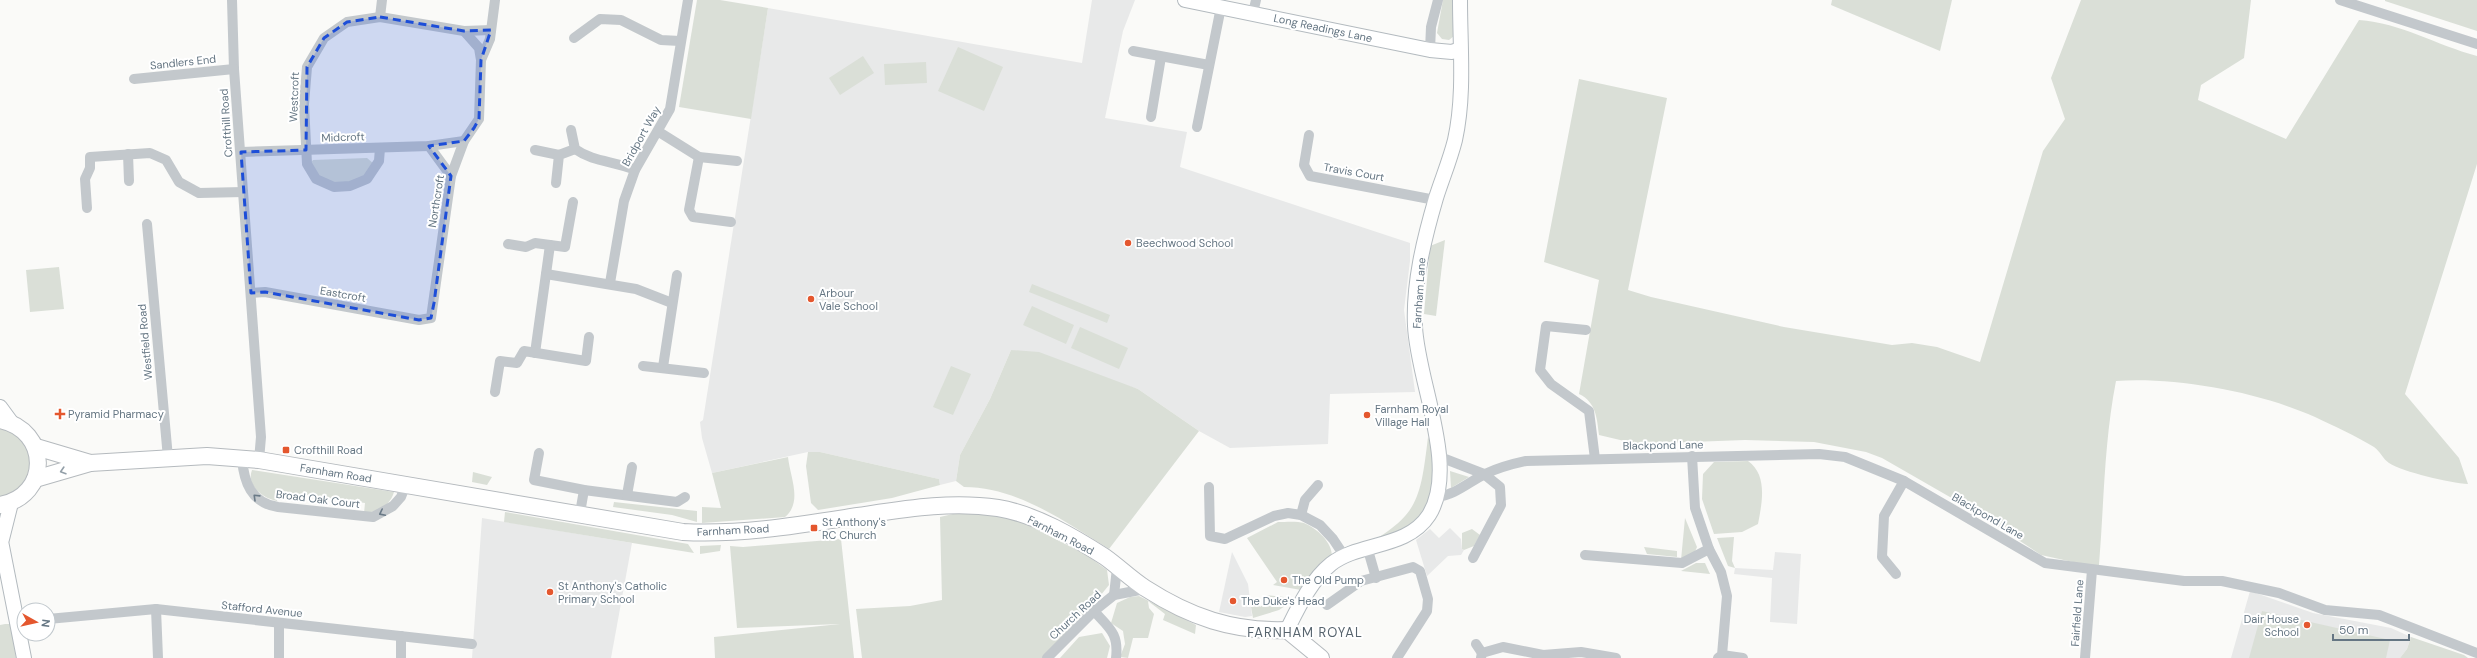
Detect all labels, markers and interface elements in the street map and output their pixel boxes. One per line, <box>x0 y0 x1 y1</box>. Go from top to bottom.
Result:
street label: Long Readings Lane <box>1272 11 1374 45</box>
street label: Sandlers End <box>149 52 217 72</box>
street label: Westcroft <box>286 72 302 122</box>
street label: Crofthill Road <box>217 88 235 158</box>
street label: Bridport Way <box>619 103 663 169</box>
street label: Midcroft <box>321 129 365 145</box>
street label: Travis Court <box>1323 160 1385 184</box>
street label: Northcroft <box>425 173 447 229</box>
place label: Beechwood School <box>1136 236 1233 250</box>
marker: Beechwood School <box>1123 238 1133 248</box>
street label: Farnham Lane <box>1410 257 1428 329</box>
street label: Eastcroft <box>319 283 367 305</box>
place label: Arbour Vale School <box>819 286 878 313</box>
marker: Arbour Vale School <box>806 294 816 304</box>
street label: Westfield Road <box>135 303 155 381</box>
place label: Farnham Royal Village Hall <box>1375 402 1448 429</box>
place label: Pyramid Pharmacy <box>68 407 164 421</box>
marker: Pyramid Pharmacy <box>55 409 65 419</box>
marker: Farnham Royal Village Hall <box>1362 410 1372 420</box>
street label: Blackpond Lane <box>1622 437 1704 453</box>
place label: Crofthill Road <box>294 443 363 457</box>
marker: Crofthill Road <box>281 445 291 455</box>
street label: Farnham Road <box>299 460 373 486</box>
one-way arrow <box>59 466 66 475</box>
street label: Broad Oak Court <box>275 487 361 511</box>
street label: Blackpond Lane <box>1950 490 2026 542</box>
one-way arrow <box>253 494 261 502</box>
one-way arrow <box>378 508 386 516</box>
street label: Farnham Road <box>1026 512 1097 558</box>
place label: St Anthony's RC Church <box>822 515 886 542</box>
street label: Farnham Road <box>696 521 770 539</box>
marker: St Anthony's RC Church <box>809 523 819 533</box>
place label: The Old Pump <box>1292 573 1364 587</box>
marker: The Old Pump <box>1279 575 1289 585</box>
place label: St Anthony's Catholic Primary School <box>558 579 667 606</box>
street label: Fairfield Lane <box>2068 579 2086 647</box>
marker: St Anthony's Catholic Primary School <box>545 587 555 597</box>
street label: Church Road <box>1046 587 1104 642</box>
place label: The Duke's Head <box>1241 594 1324 608</box>
marker: The Duke's Head <box>1228 596 1238 606</box>
street label: Stafford Avenue <box>221 598 303 620</box>
north arrow <box>16 602 56 642</box>
place label: Dair House School <box>2244 612 2299 639</box>
scale bar <box>2333 616 2409 642</box>
text: N <box>38 618 53 628</box>
marker: Dair House School <box>2302 620 2312 630</box>
text: 50 m <box>2339 622 2368 638</box>
district label: FARNHAM ROYAL <box>1247 624 1363 641</box>

